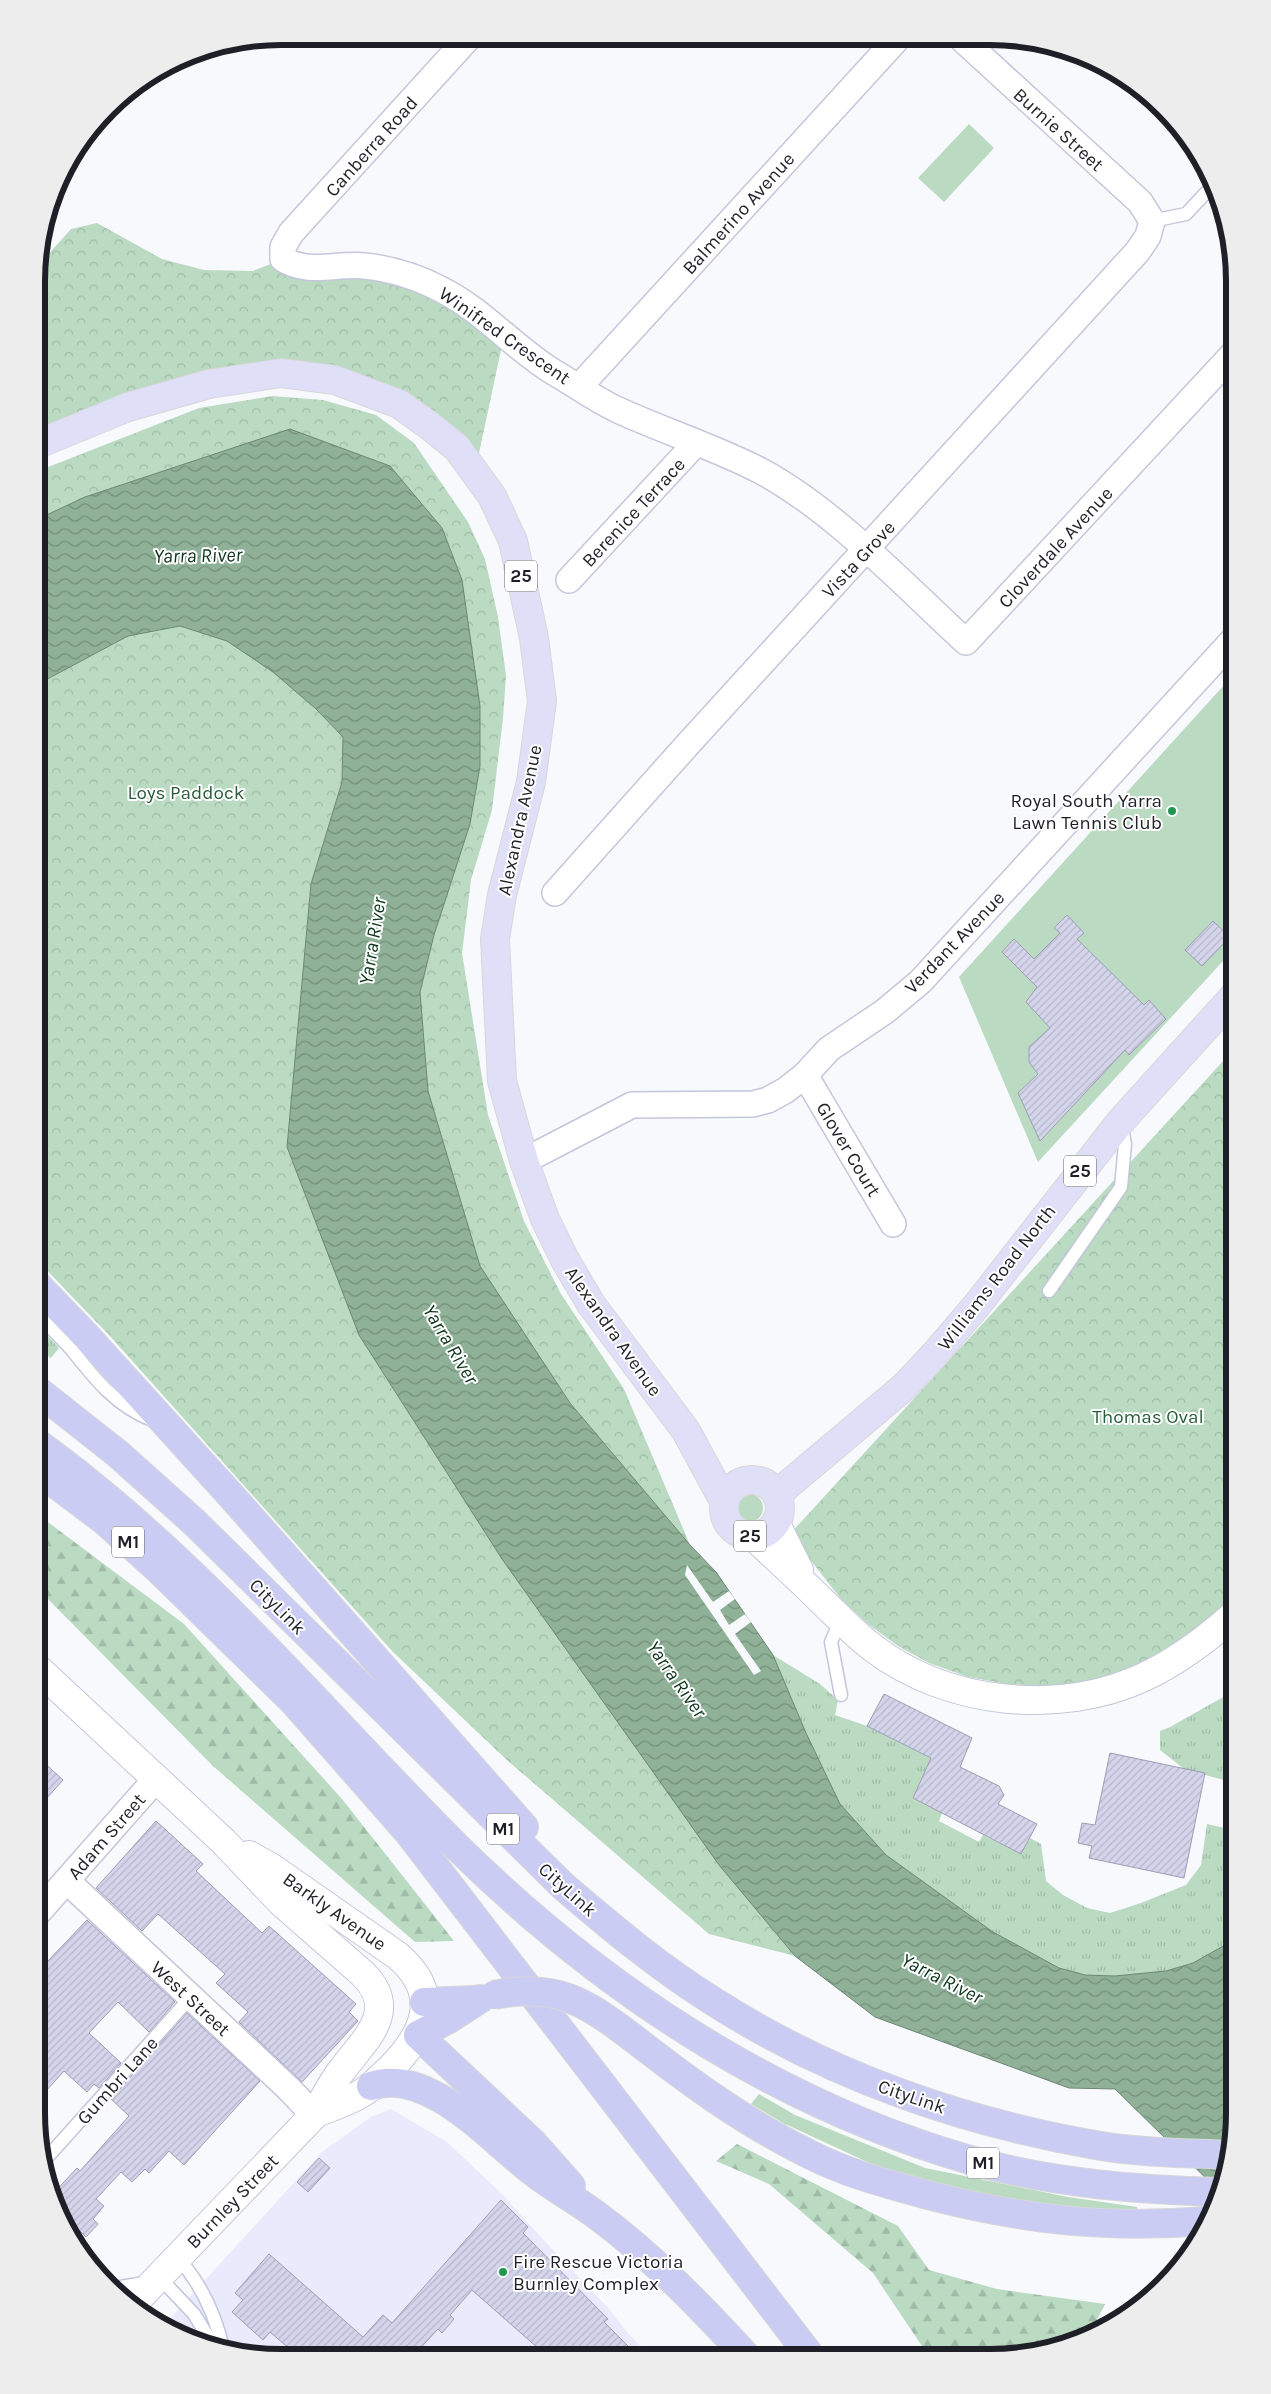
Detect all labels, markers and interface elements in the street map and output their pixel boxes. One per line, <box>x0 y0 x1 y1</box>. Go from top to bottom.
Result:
street label: Burnie Street <box>1009 84 1108 176</box>
street label: Canberra Road <box>321 92 422 201</box>
street label: Balmerino Avenue <box>678 148 799 279</box>
street label: Winifred Crescent <box>435 282 574 389</box>
street label: Berenice Terrace <box>578 454 690 572</box>
street label: Cloverdale Avenue <box>994 483 1117 613</box>
street label: Vista Grove <box>818 517 900 603</box>
water label: Yarra River <box>154 543 244 568</box>
road number: 25 <box>505 560 537 592</box>
street label: Alexandra Avenue <box>493 743 547 897</box>
park label: Loys Paddock <box>128 782 245 804</box>
place label: Royal South Yarra Lawn Tennis Club <box>1010 790 1162 834</box>
marker: Royal South Yarra Lawn Tennis Club <box>1166 805 1178 817</box>
street label: Verdant Avenue <box>900 887 1009 999</box>
water label: Yarra River <box>354 894 391 987</box>
street label: Glover Court <box>811 1098 885 1201</box>
road number: 25 <box>1064 1156 1096 1186</box>
street label: Williams Road North <box>933 1200 1060 1355</box>
street label: Alexandra Avenue <box>560 1262 666 1401</box>
water label: Yarra River <box>418 1300 484 1389</box>
park label: Thomas Oval <box>1092 1406 1204 1428</box>
road number: 25 <box>734 1520 766 1552</box>
road number: M1 <box>112 1526 144 1558</box>
street label: CityLink <box>245 1574 310 1639</box>
water label: Yarra River <box>642 1636 712 1723</box>
street label: Adam Street <box>63 1789 150 1884</box>
road number: M1 <box>487 1814 519 1845</box>
street label: CityLink <box>534 1858 601 1922</box>
street label: Barkly Avenue <box>279 1868 390 1956</box>
water label: Yarra River <box>897 1948 987 2009</box>
street label: West Street <box>146 1957 234 2041</box>
street label: Gumbri Lane <box>73 2032 163 2129</box>
street label: CityLink <box>875 2075 949 2119</box>
road number: M1 <box>967 2148 999 2178</box>
street label: Burnley Street <box>182 2150 283 2253</box>
place label: Fire Rescue Victoria Burnley Complex <box>513 2251 683 2295</box>
marker: Fire Rescue Victoria Burnley Complex <box>497 2266 509 2278</box>

